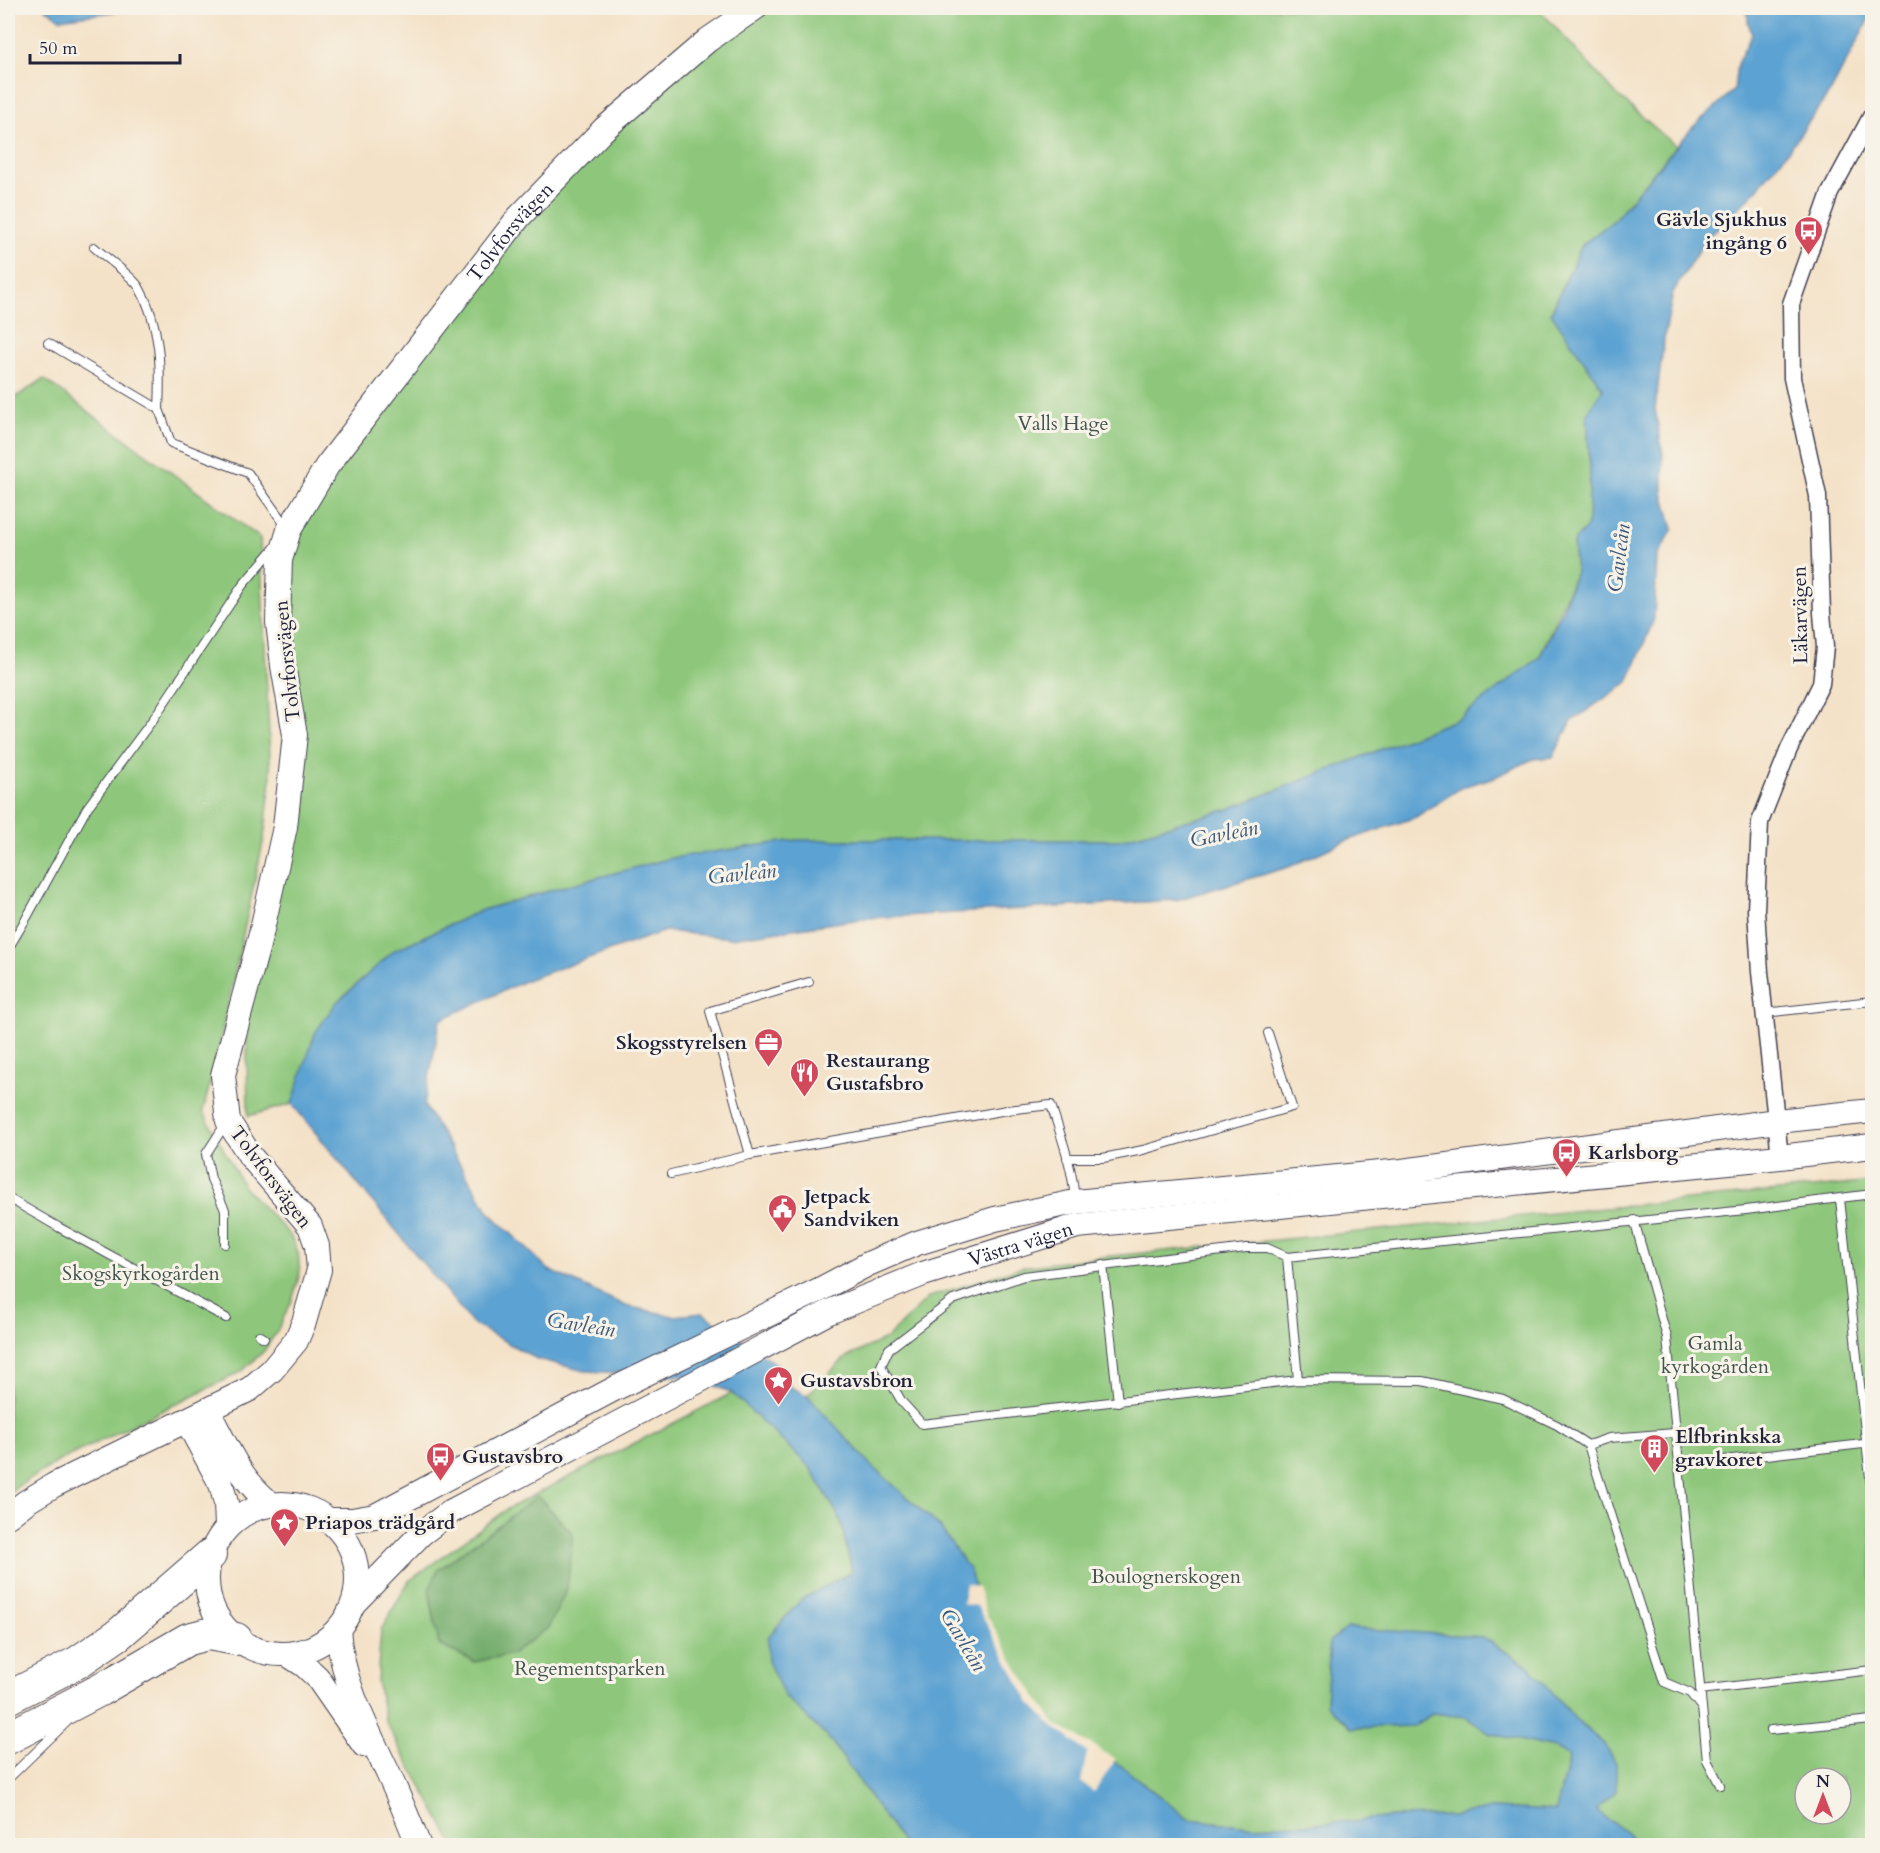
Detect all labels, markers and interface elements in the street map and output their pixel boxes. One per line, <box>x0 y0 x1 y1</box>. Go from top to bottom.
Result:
scale bar <box>30 27 180 65</box>
text: 50 m <box>39 36 78 61</box>
street label: Tolvforsvägen <box>461 175 560 287</box>
place label: Gävle Sjukhus ingång 6 <box>1656 206 1787 256</box>
bus stop icon: Gävle Sjukhus ingång 6 <box>1792 214 1824 256</box>
park label: Valls Hage <box>1017 410 1109 437</box>
water label: Gavleån <box>1600 521 1638 594</box>
street label: Läkarvägen <box>1786 565 1814 664</box>
street label: Tolvforsvägen <box>267 598 307 723</box>
water label: Gavleån <box>1188 813 1261 855</box>
water label: Gavleån <box>706 856 778 892</box>
office icon: Skogsstyrelsen <box>752 1026 784 1068</box>
place label: Skogsstyrelsen <box>616 1029 747 1056</box>
place label: Restaurang Gustafsbro <box>826 1047 930 1097</box>
restaurant icon: Restaurang Gustafsbro <box>789 1056 821 1098</box>
street label: Tolvforsvägen <box>223 1120 319 1234</box>
bus stop icon: Karlsborg <box>1551 1136 1583 1178</box>
place label: Karlsborg <box>1588 1139 1678 1166</box>
place label: Jetpack Sandviken <box>801 1183 900 1233</box>
public building icon: Jetpack Sandviken <box>767 1192 799 1234</box>
street label: Västra vägen <box>965 1214 1077 1273</box>
park label: Skogskyrkogården <box>62 1260 221 1287</box>
water label: Gavleån <box>545 1305 618 1345</box>
park label: Gamla kyrkogården <box>1661 1330 1770 1380</box>
place icon: Gustavsbron <box>763 1364 795 1406</box>
place label: Gustavsbron <box>800 1367 913 1394</box>
place label: Elfbrinkska gravkoret <box>1675 1423 1782 1473</box>
building icon: Elfbrinkska gravkoret <box>1638 1432 1670 1474</box>
bus stop icon: Gustavsbro <box>425 1440 457 1482</box>
place label: Gustavsbro <box>462 1443 563 1470</box>
place icon: Priapos trädgård <box>268 1506 300 1548</box>
place label: Priapos trädgård <box>305 1509 456 1536</box>
park label: Boulognerskogen <box>1091 1563 1242 1590</box>
water label: Gavleån <box>933 1603 993 1677</box>
park label: Regementsparken <box>514 1655 666 1682</box>
north arrow <box>1793 1766 1853 1826</box>
text: N <box>1816 1771 1830 1793</box>

